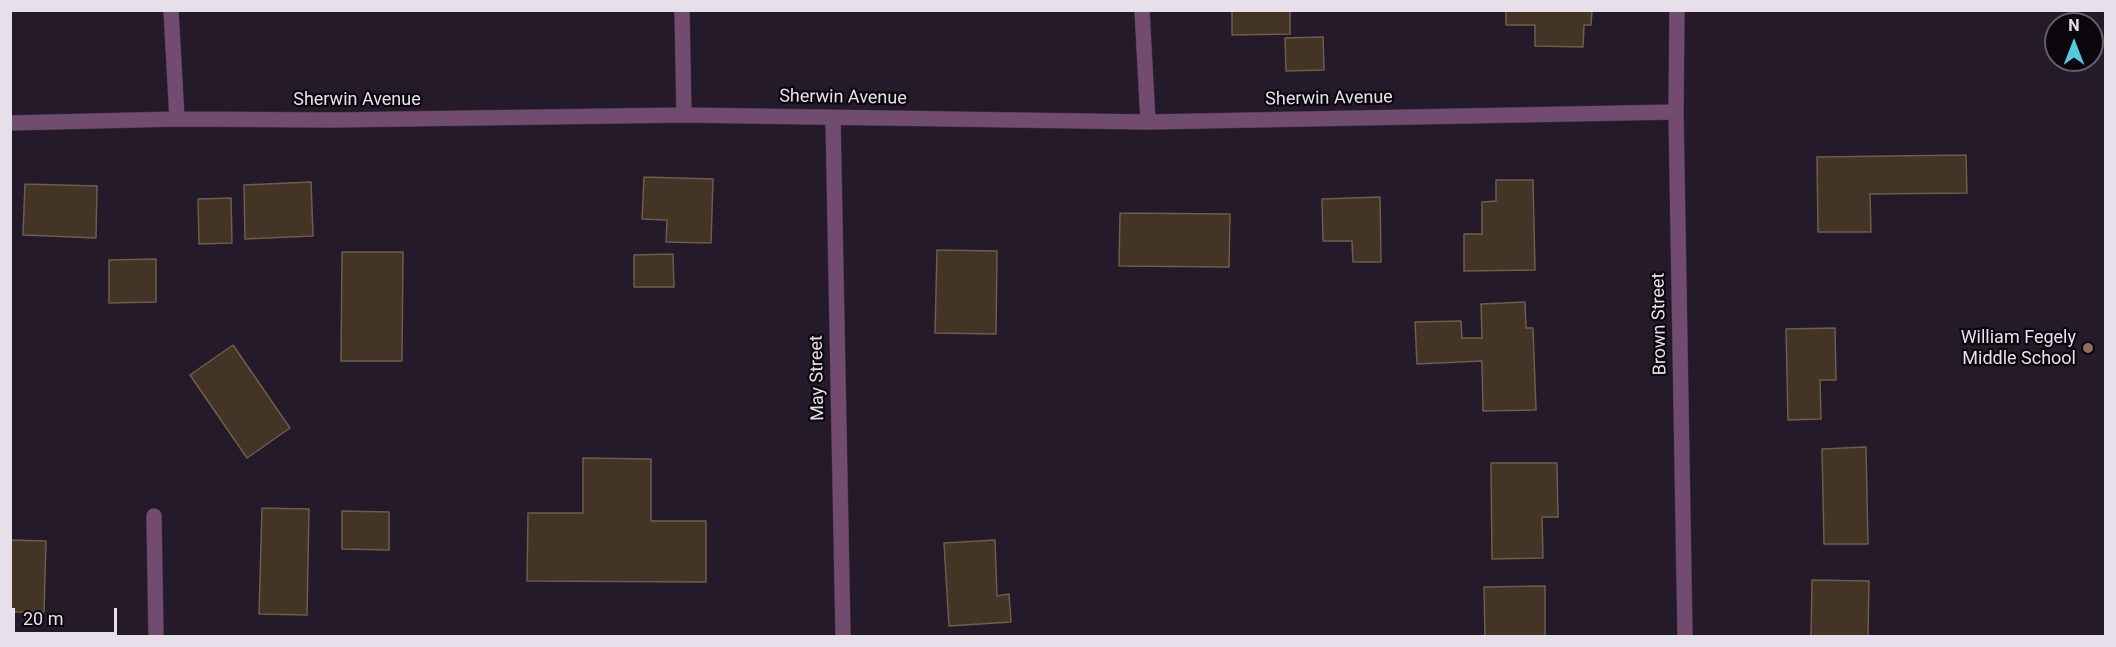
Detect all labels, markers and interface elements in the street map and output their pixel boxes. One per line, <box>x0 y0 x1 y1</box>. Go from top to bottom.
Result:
north arrow <box>2044 12 2104 72</box>
text: N <box>2068 16 2080 35</box>
street label: Sherwin Avenue <box>779 86 907 110</box>
street label: Sherwin Avenue <box>1265 87 1393 111</box>
street label: Sherwin Avenue <box>293 89 421 111</box>
street label: Brown Street <box>1648 272 1672 376</box>
place label: William Fegely Middle School <box>1961 327 2076 370</box>
street label: May Street <box>806 335 830 421</box>
marker: William Fegely Middle School <box>2081 341 2095 355</box>
scale bar <box>15 596 120 634</box>
text: 20 m <box>23 608 63 629</box>

